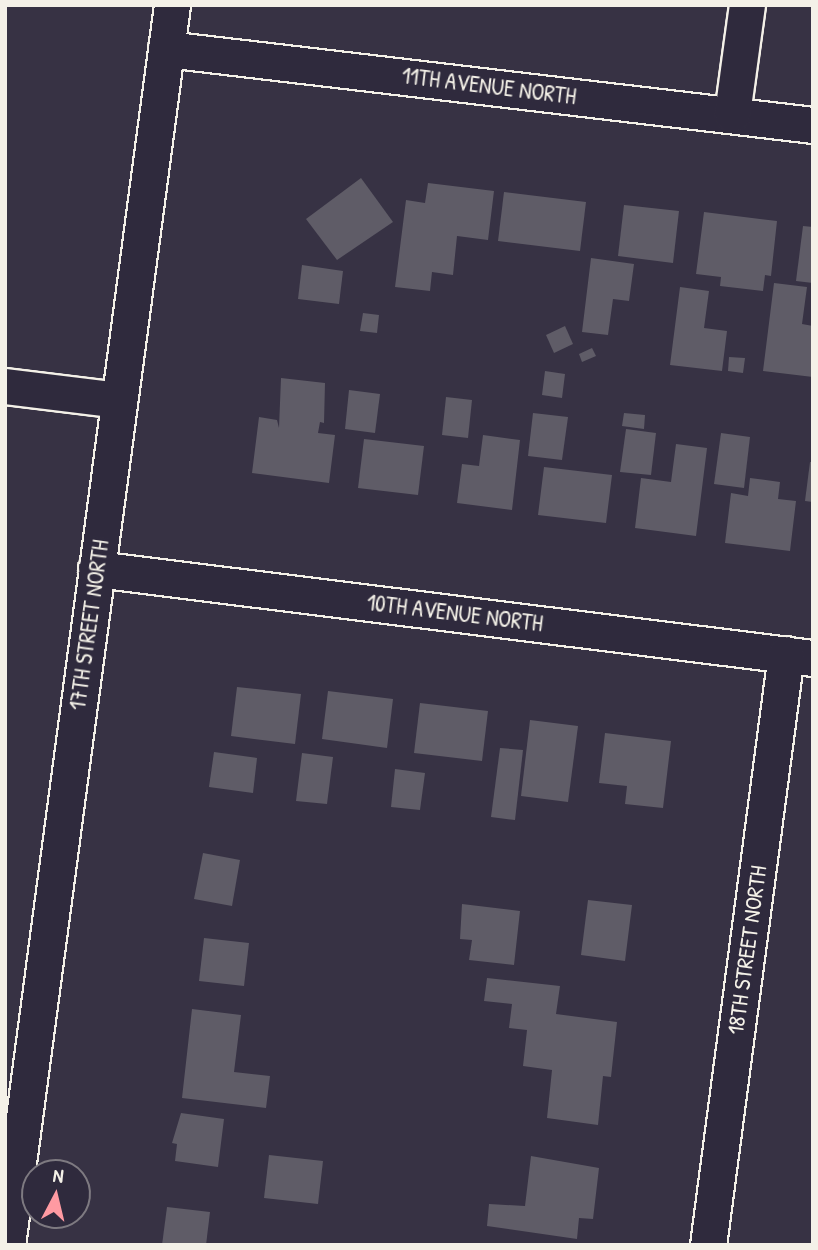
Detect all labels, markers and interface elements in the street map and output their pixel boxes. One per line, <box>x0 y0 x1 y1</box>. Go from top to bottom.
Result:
street label: 11TH AVENUE NORTH <box>400 62 578 110</box>
street label: 17TH STREET NORTH <box>63 538 115 712</box>
street label: 10TH AVENUE NORTH <box>365 589 545 637</box>
street label: 18TH STREET NORTH <box>721 864 773 1036</box>
north arrow <box>21 1159 91 1229</box>
text: N <box>52 1162 65 1189</box>

